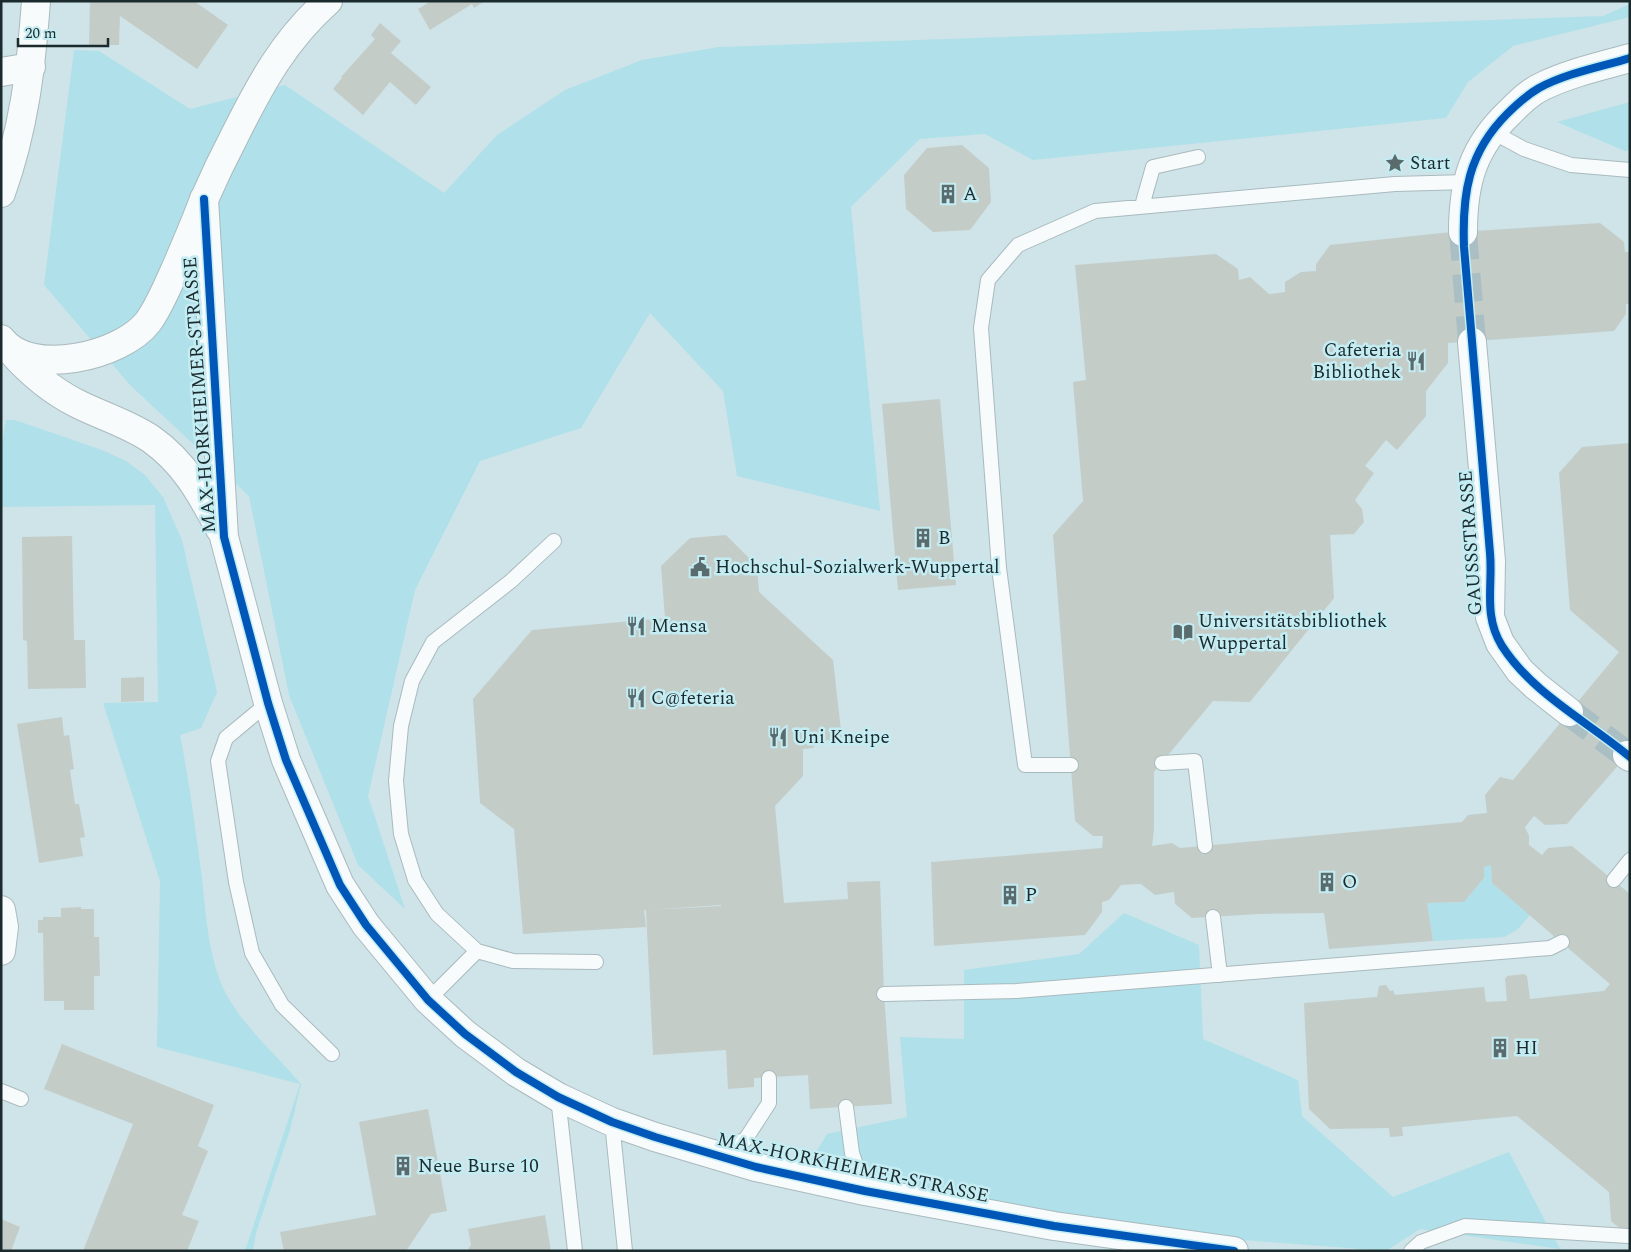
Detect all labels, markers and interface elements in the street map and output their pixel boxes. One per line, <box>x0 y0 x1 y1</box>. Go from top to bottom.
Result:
scale bar <box>18 15 108 47</box>
text: 20 m <box>25 22 57 45</box>
place label: Start <box>1410 149 1451 178</box>
place icon: Start <box>1384 152 1406 174</box>
place label: A <box>963 180 977 209</box>
building icon: A <box>937 183 959 205</box>
street label: MAX-HORKHEIMER-STRASSE <box>176 256 224 534</box>
place label: Cafeteria Bibliothek <box>1313 336 1402 387</box>
restaurant icon: Cafeteria Bibliothek <box>1405 350 1427 372</box>
street label: GAUSSSTRASSE <box>1451 469 1491 617</box>
place label: B <box>938 524 951 553</box>
building icon: B <box>912 527 934 549</box>
place label: Hochschul-Sozialwerk-Wuppertal <box>715 553 1000 582</box>
public building icon: Hochschul-Sozialwerk-Wuppertal <box>689 556 711 578</box>
place label: Universitätsbibliothek Wuppertal <box>1198 607 1388 658</box>
place label: Mensa <box>651 612 708 641</box>
restaurant icon: Mensa <box>625 615 647 637</box>
library icon: Universitätsbibliothek Wuppertal <box>1172 621 1194 643</box>
place label: C@feteria <box>651 684 735 713</box>
restaurant icon: C@feteria <box>625 687 647 709</box>
place label: Uni Kneipe <box>793 723 890 752</box>
restaurant icon: Uni Kneipe <box>767 726 789 748</box>
place label: O <box>1342 868 1357 897</box>
building icon: O <box>1316 871 1338 893</box>
place label: P <box>1025 881 1037 910</box>
building icon: P <box>999 884 1021 906</box>
place label: HI <box>1515 1034 1538 1063</box>
building icon: HI <box>1489 1037 1511 1059</box>
street label: MAX-HORKHEIMER-STRASSE <box>714 1125 992 1211</box>
place label: Neue Burse 10 <box>418 1152 539 1181</box>
building icon: Neue Burse 10 <box>392 1155 414 1177</box>

